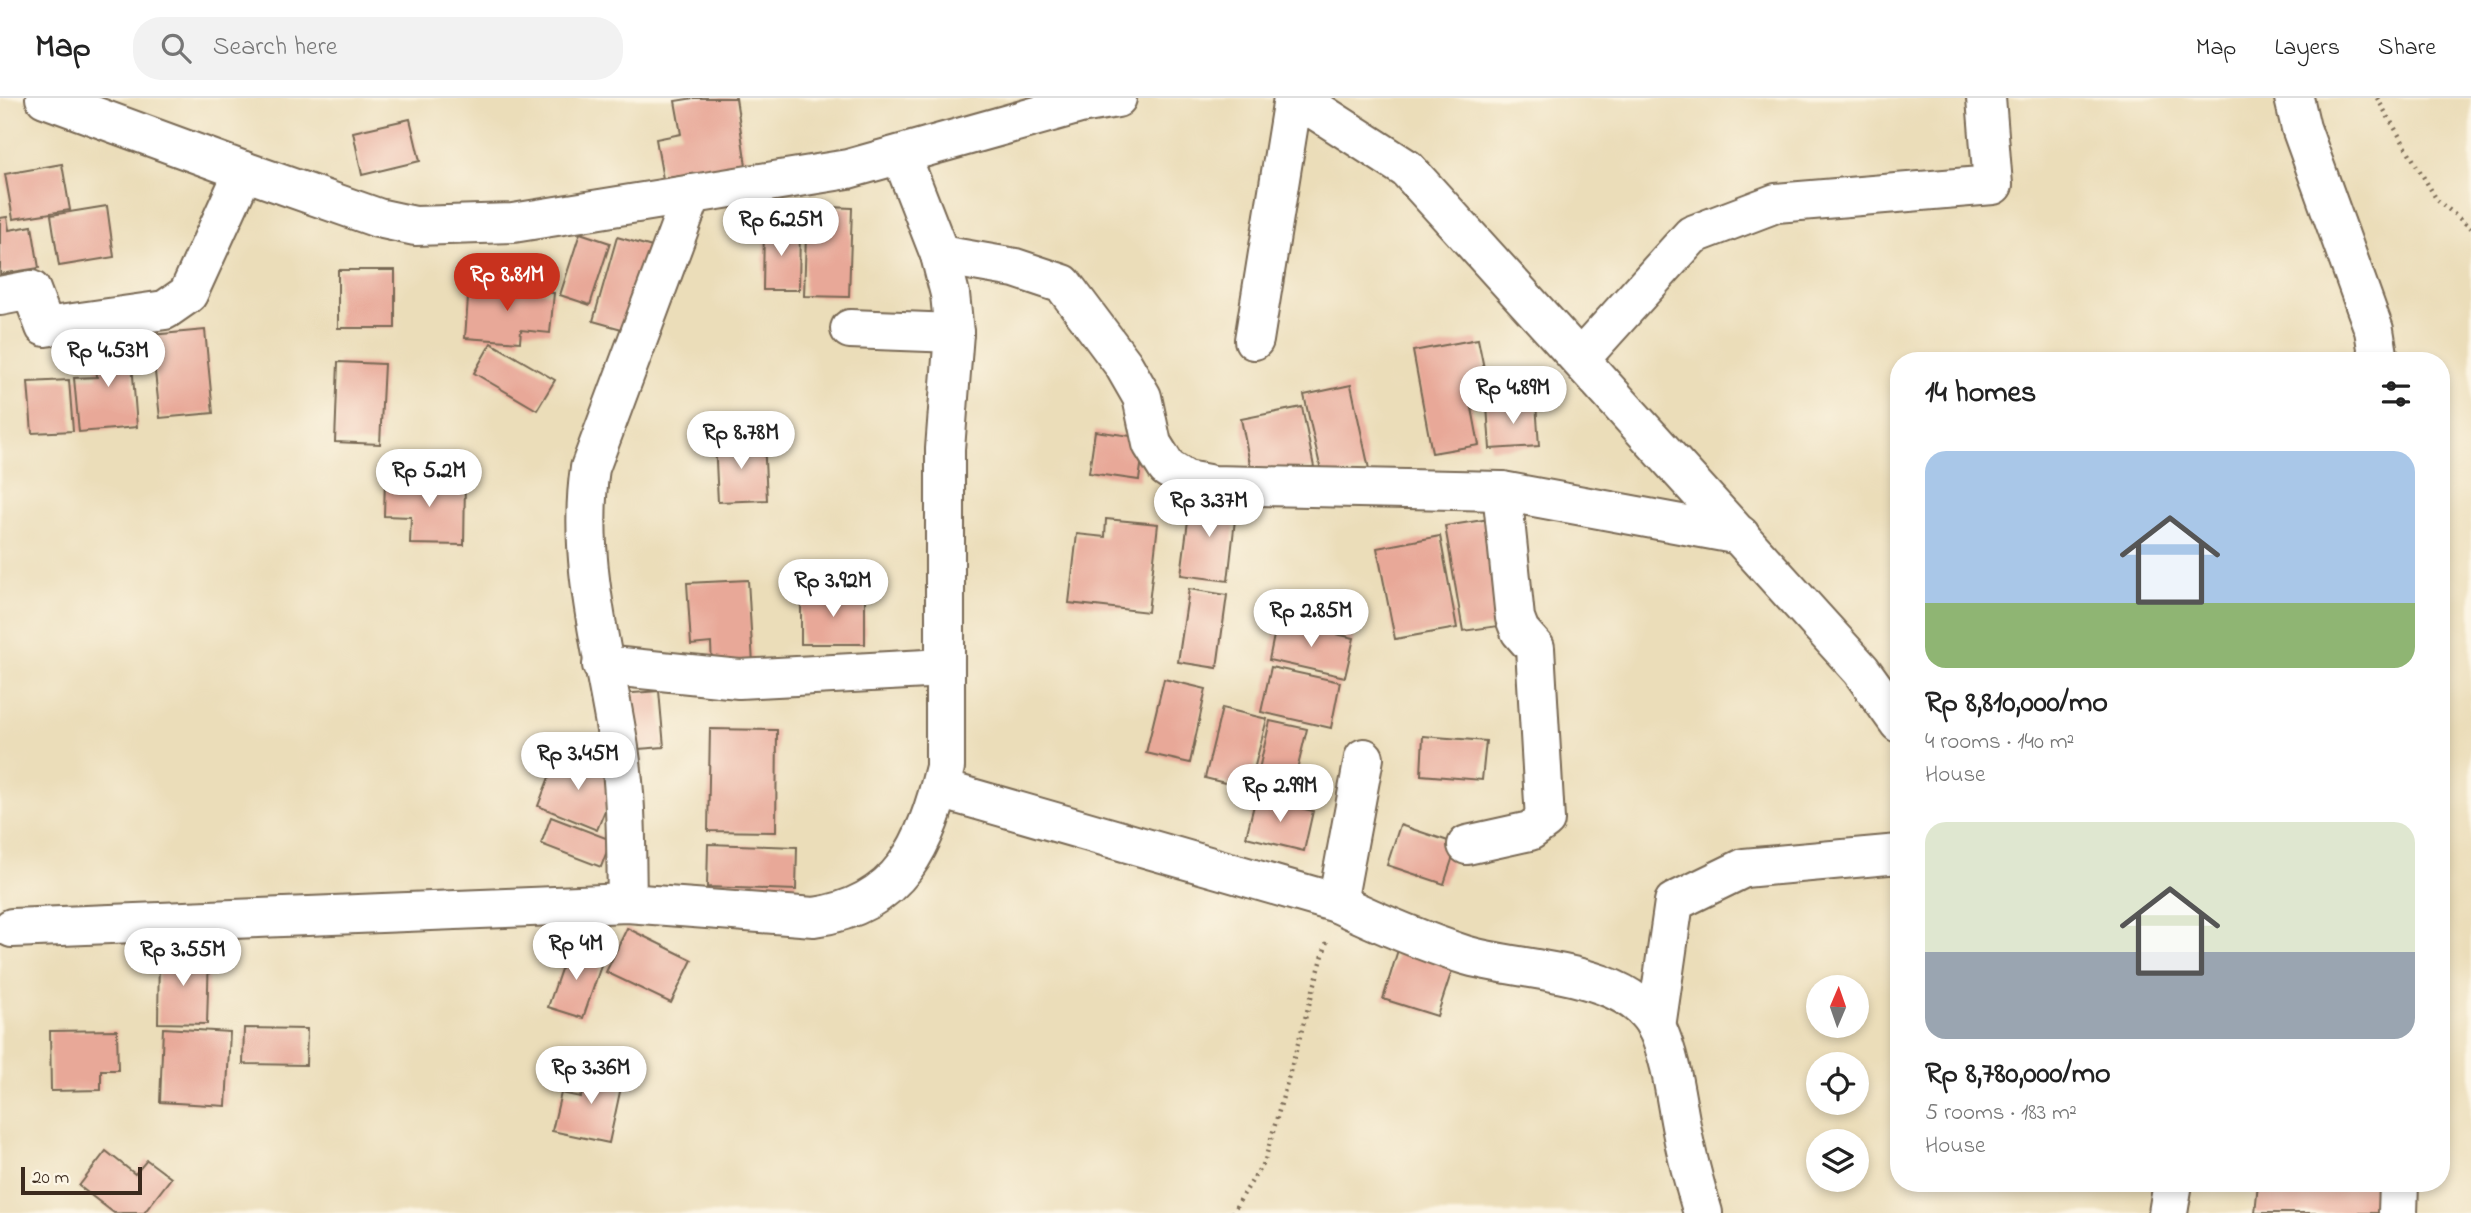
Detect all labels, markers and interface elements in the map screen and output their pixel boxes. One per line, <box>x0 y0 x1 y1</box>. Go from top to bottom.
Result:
search box <box>133 17 623 80</box>
text: Map <box>35 24 91 72</box>
icon: search <box>157 29 195 67</box>
text: Search here <box>213 29 337 67</box>
text: Map <box>2196 31 2236 66</box>
text: Layers <box>2274 31 2340 66</box>
text: Share <box>2378 31 2436 66</box>
pin: Rp 6.25M <box>709 198 853 258</box>
text: Rp 6.25M <box>739 204 823 237</box>
pin: Rp 8.81M <box>435 254 579 313</box>
text: Rp 8.81M <box>470 259 544 292</box>
pin: Rp 4.53M <box>36 330 180 389</box>
text: Rp 4.53M <box>67 335 149 368</box>
pin: Rp 4.89M <box>1441 366 1585 426</box>
text: Rp 4.89M <box>1476 372 1550 405</box>
text: 14 homes <box>1925 372 2036 416</box>
icon: filters <box>2377 375 2415 413</box>
pin: Rp 8.78M <box>669 412 813 471</box>
text: Rp 8.78M <box>703 417 779 450</box>
pin: Rp 5.2M <box>364 450 494 509</box>
text: Rp 5.2M <box>392 455 466 488</box>
pin: Rp 3.37M <box>1137 480 1281 539</box>
text: Rp 3.37M <box>1170 485 1248 518</box>
icon: home <box>2107 497 2233 623</box>
pin: Rp 3.92M <box>761 560 905 619</box>
text: Rp 3.92M <box>794 565 872 598</box>
pin: Rp 2.85M <box>1239 589 1383 649</box>
text: Rp 2.85M <box>1270 595 1352 628</box>
text: Rp 8,810,000/mo <box>1925 682 2108 726</box>
text: 4 rooms · 140 m² <box>1925 726 2074 759</box>
pin: Rp 3.45M <box>506 732 650 792</box>
text: Rp 3.45M <box>537 738 619 771</box>
text: House <box>1925 759 1985 792</box>
pin: Rp 2.99M <box>1208 764 1352 824</box>
text: Rp 2.99M <box>1243 770 1317 803</box>
icon: home <box>2107 868 2233 994</box>
pin: Rp 4M <box>527 922 625 982</box>
pin: Rp 3.55M <box>111 928 255 988</box>
text: Rp 4M <box>549 928 603 961</box>
text: Rp 3.55M <box>140 934 226 967</box>
north arrow <box>1806 975 1869 1038</box>
map controls <box>1806 975 1869 1192</box>
pin: Rp 3.36M <box>519 1046 663 1106</box>
text: Rp 3.36M <box>552 1052 630 1085</box>
button: locate <box>1806 1052 1869 1115</box>
text: Rp 8,780,000/mo <box>1925 1053 2111 1097</box>
text: 5 rooms · 183 m² <box>1925 1097 2077 1130</box>
button: layers <box>1806 1129 1869 1192</box>
text: House <box>1925 1130 1985 1163</box>
scale bar <box>21 1164 142 1196</box>
text: 20 m <box>32 1165 69 1192</box>

